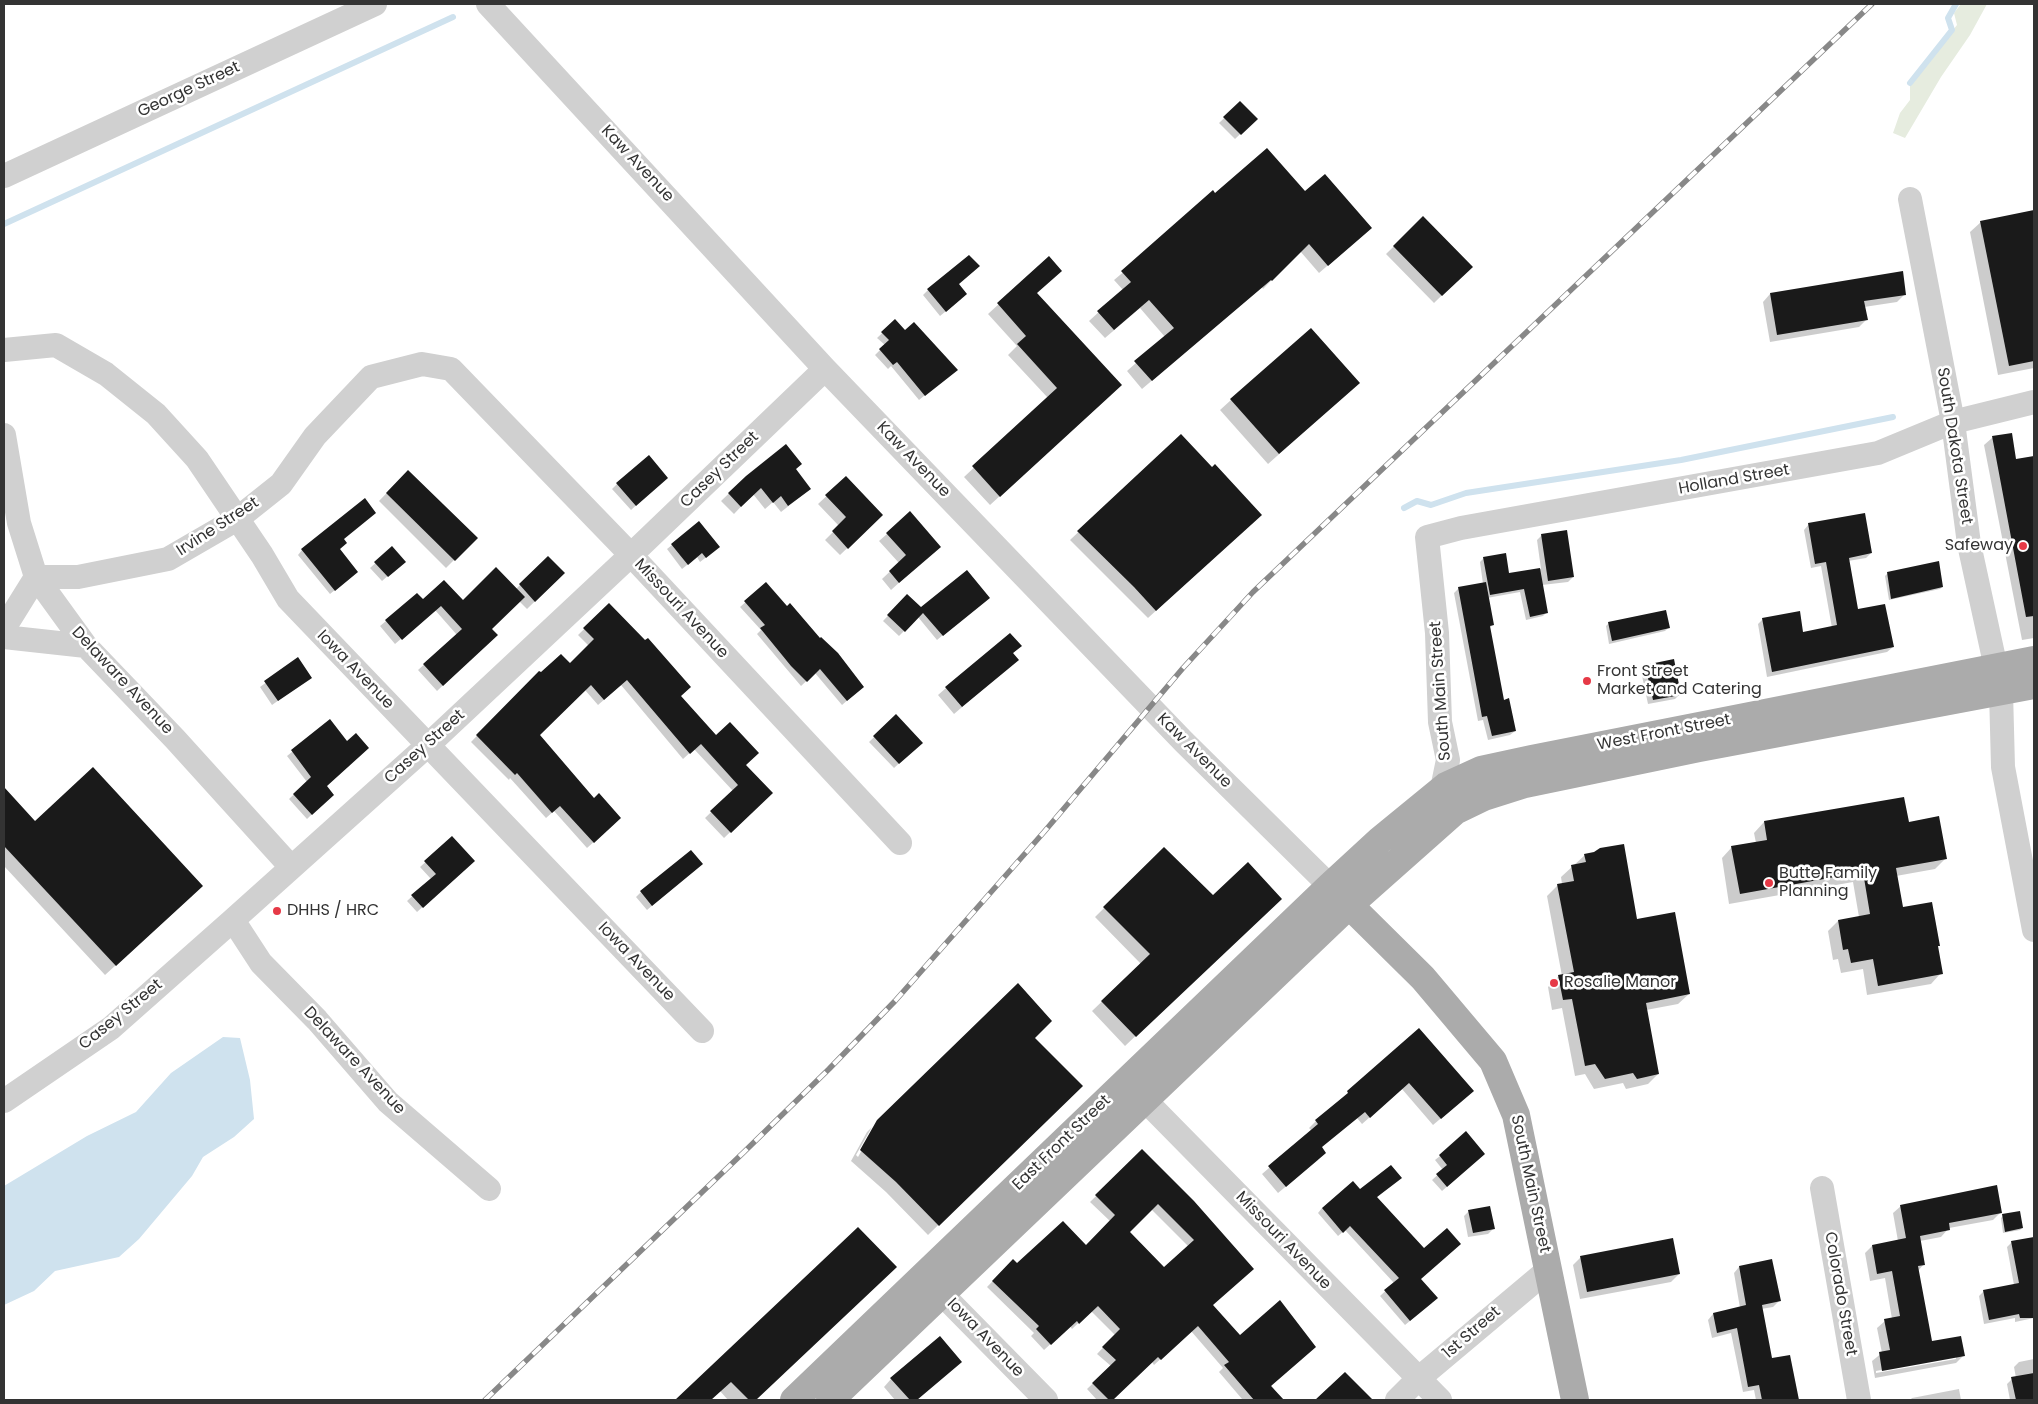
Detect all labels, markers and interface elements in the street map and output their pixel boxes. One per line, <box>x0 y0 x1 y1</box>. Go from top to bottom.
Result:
street label: George Street <box>135 58 243 122</box>
street label: Kaw Avenue <box>597 122 677 206</box>
street label: South Dakota Street <box>1932 366 1976 526</box>
street label: Kaw Avenue <box>872 418 954 502</box>
street label: Casey Street <box>677 428 763 512</box>
street label: Holland Street <box>1677 461 1791 499</box>
street label: Irvine Street <box>173 493 263 561</box>
place label: Safeway <box>1945 536 2013 556</box>
marker: Safeway <box>2017 540 2029 552</box>
street label: Missouri Avenue <box>630 555 732 663</box>
street label: South Main Street <box>1427 620 1455 762</box>
street label: Delaware Avenue <box>67 623 177 739</box>
street label: Iowa Avenue <box>313 626 397 714</box>
place label: Front Street Market and Catering <box>1597 662 1762 700</box>
marker: Front Street Market and Catering <box>1581 675 1593 687</box>
street label: Casey Street <box>381 706 469 788</box>
street label: Kaw Avenue <box>1153 710 1235 792</box>
street label: West Front Street <box>1596 711 1732 755</box>
place label: Butte Family Planning <box>1779 864 1877 902</box>
marker: Butte Family Planning <box>1763 877 1775 889</box>
place label: DHHS / HRC <box>287 901 379 921</box>
marker: DHHS / HRC <box>271 905 283 917</box>
street label: Iowa Avenue <box>594 918 678 1006</box>
place label: Rosalie Manor <box>1564 973 1676 993</box>
street label: Casey Street <box>75 976 167 1054</box>
marker: Rosalie Manor <box>1548 977 1560 989</box>
street label: Delaware Avenue <box>299 1003 409 1119</box>
street label: East Front Street <box>1009 1091 1115 1195</box>
street label: South Main Street <box>1506 1113 1554 1255</box>
street label: Missouri Avenue <box>1231 1188 1335 1294</box>
street label: Colorado Street <box>1820 1230 1860 1358</box>
street label: Iowa Avenue <box>943 1294 1027 1382</box>
street label: 1st Street <box>1439 1303 1505 1363</box>

